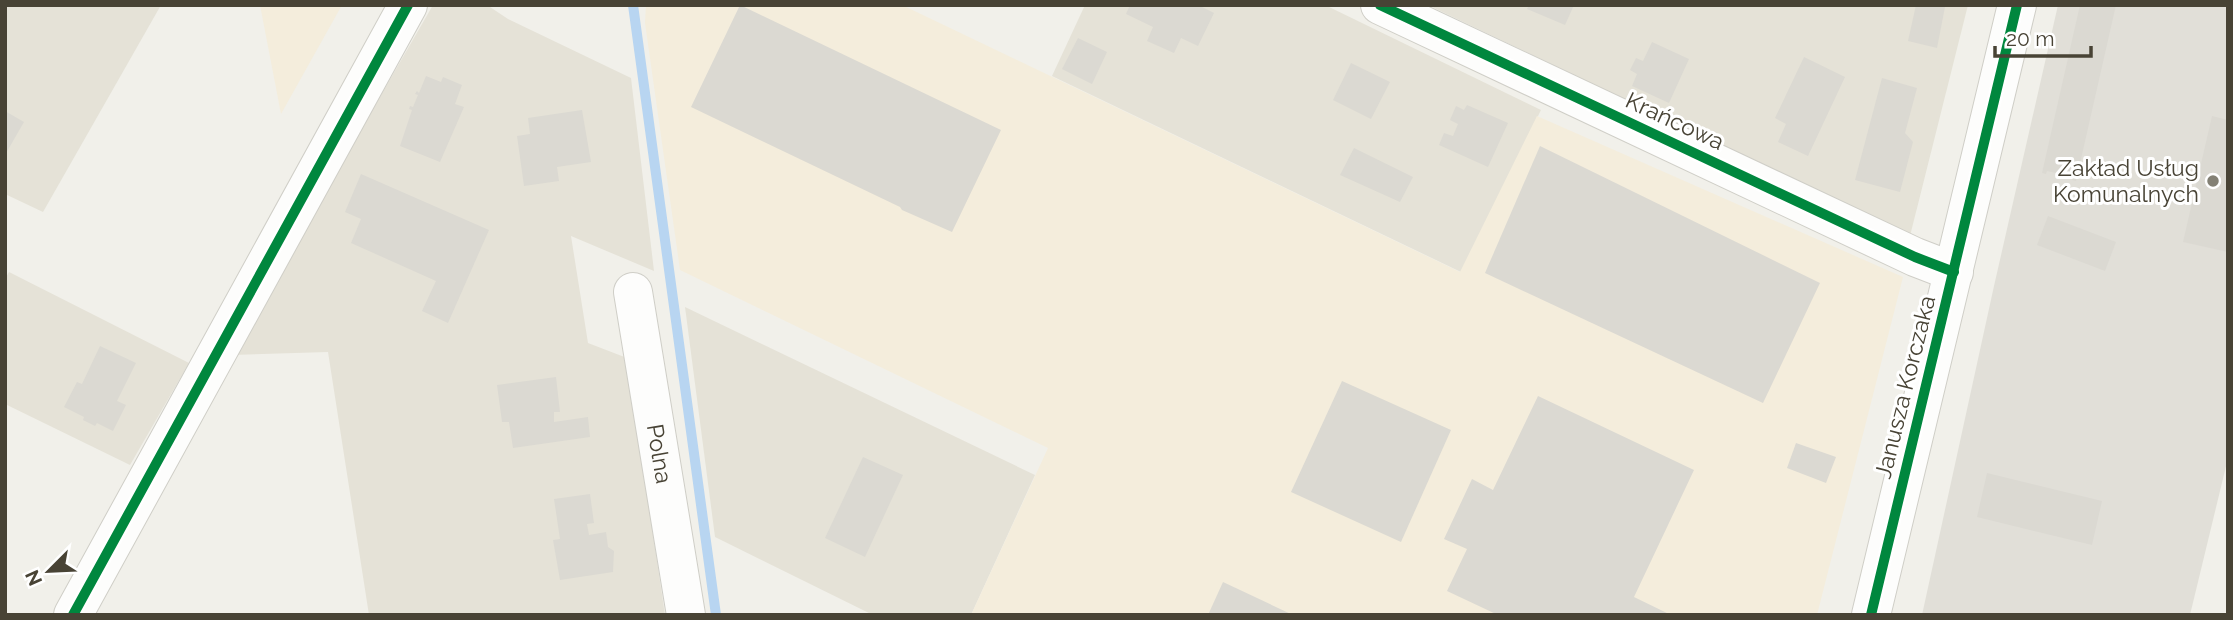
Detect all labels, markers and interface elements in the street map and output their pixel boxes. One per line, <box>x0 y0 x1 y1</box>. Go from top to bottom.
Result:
scale bar <box>1995 14 2091 58</box>
text: 20 m <box>2006 26 2054 51</box>
street label: Krańcowa <box>1622 86 1729 155</box>
place label: Zakład Usług Komunalnych <box>2053 154 2199 207</box>
marker: Zakład Usług Komunalnych <box>2205 173 2221 189</box>
street label: Janusza Korczaka <box>1869 292 1940 481</box>
street label: Polna <box>642 422 678 486</box>
north arrow <box>14 536 84 606</box>
text: N <box>20 567 46 589</box>

